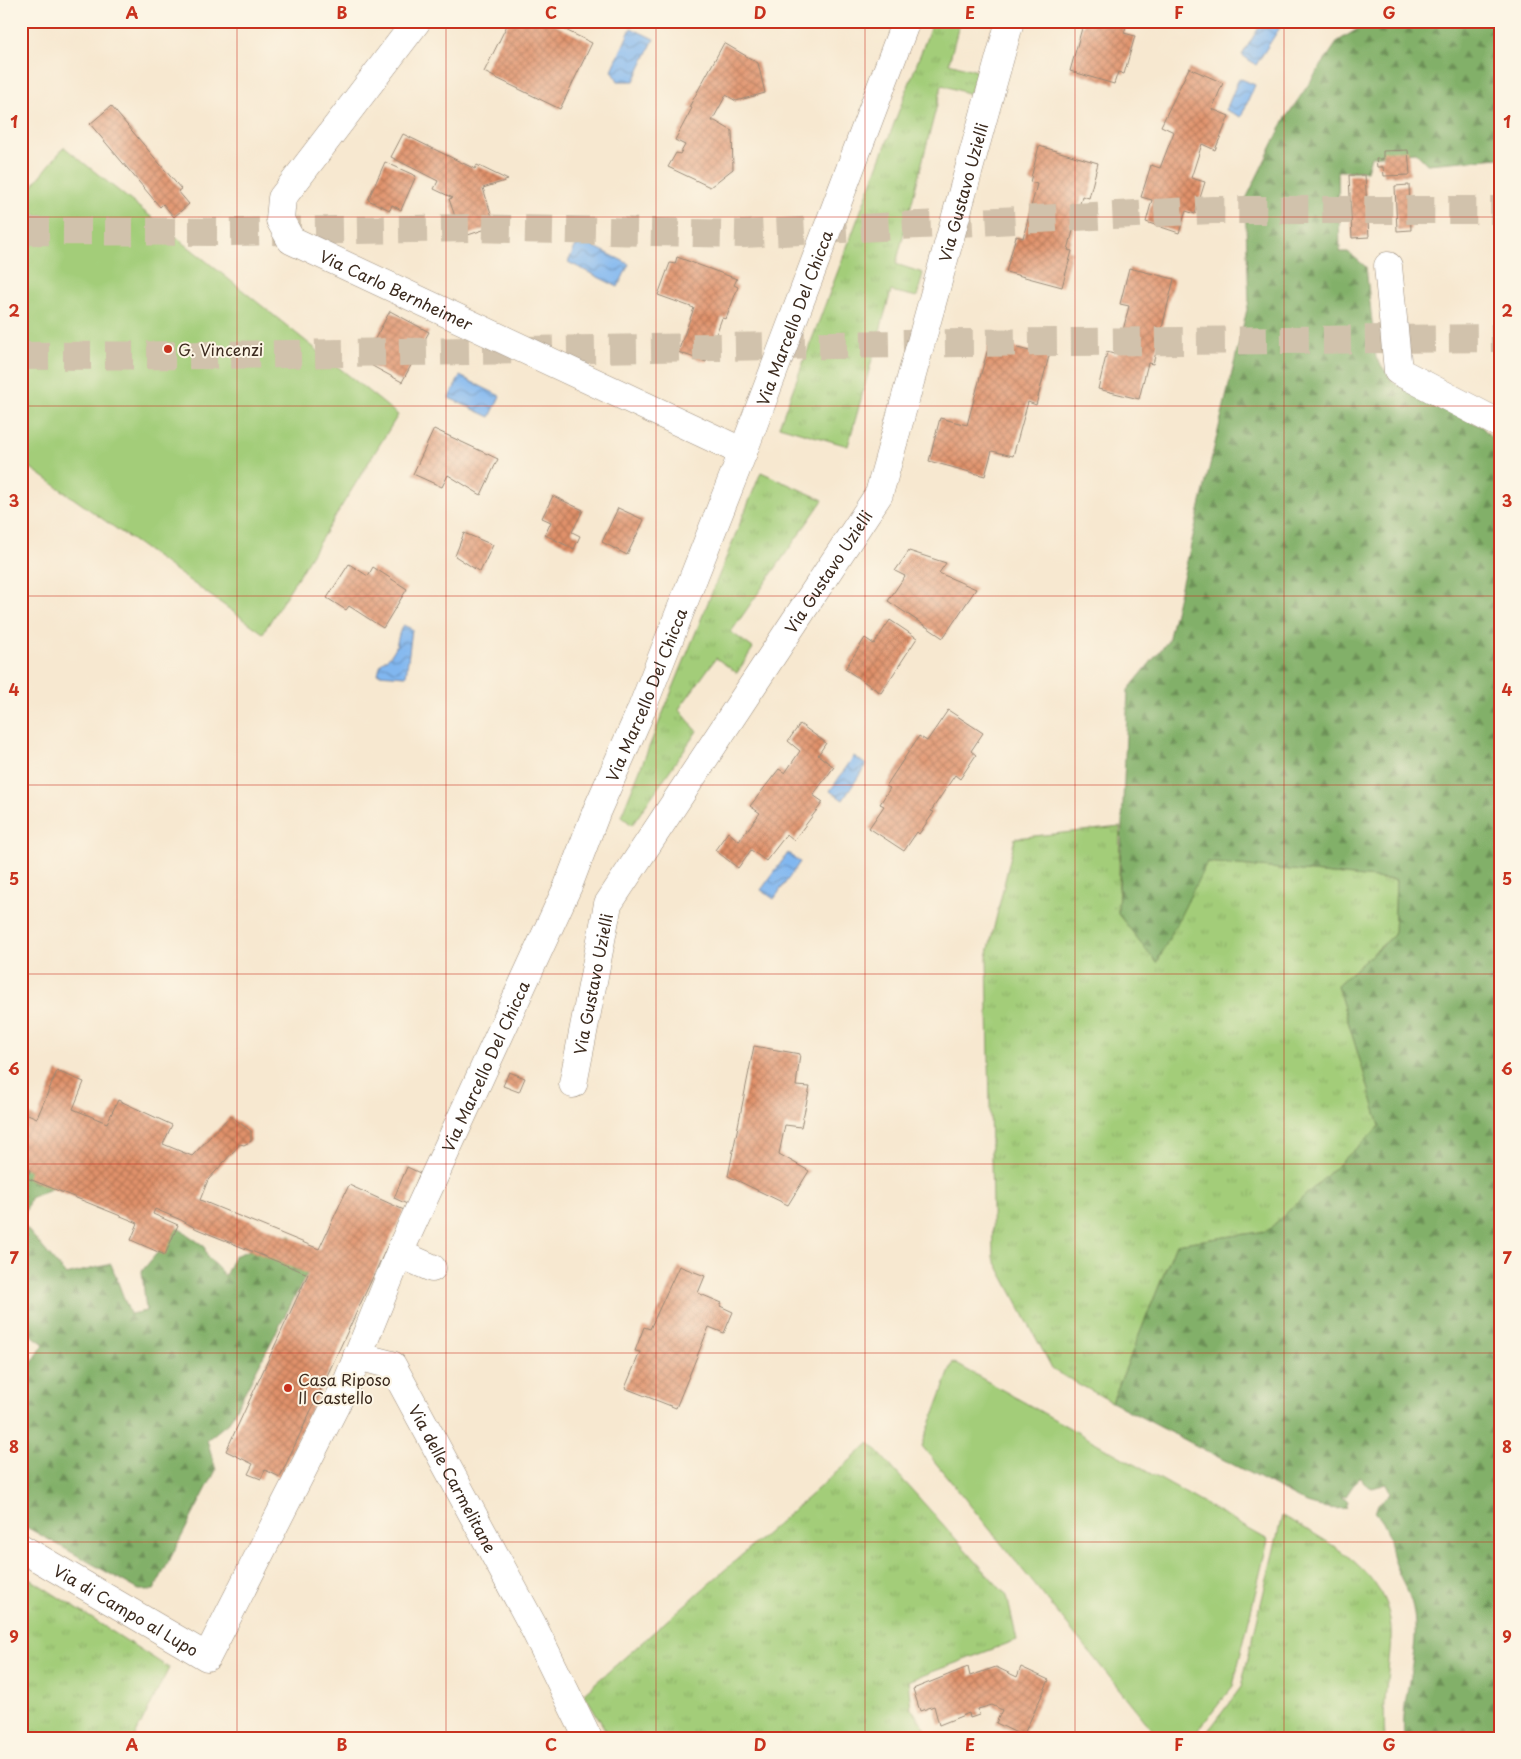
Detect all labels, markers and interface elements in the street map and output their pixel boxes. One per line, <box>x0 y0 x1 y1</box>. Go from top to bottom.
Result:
text: A <box>126 0 139 24</box>
text: B <box>337 0 348 24</box>
text: C <box>545 0 557 24</box>
text: D <box>754 0 766 24</box>
text: E <box>965 0 975 24</box>
text: F <box>1174 0 1184 24</box>
text: G <box>1382 0 1396 24</box>
text: 1 <box>10 109 18 133</box>
text: 1 <box>1503 109 1511 133</box>
street label: Via Gustavo Uzielli <box>932 120 993 265</box>
street label: Via Marcello Del Chicca <box>750 226 838 409</box>
street label: Via Carlo Bernheimer <box>316 243 478 336</box>
text: 2 <box>8 298 20 322</box>
text: 2 <box>1501 298 1513 322</box>
place label: G. Vincenzi <box>178 337 263 361</box>
marker: G. Vincenzi <box>162 343 174 355</box>
text: 3 <box>9 488 19 512</box>
text: 3 <box>1502 488 1512 512</box>
street label: Via Gustavo Uzielli <box>778 505 877 638</box>
street label: Via Marcello Del Chicca <box>599 603 693 785</box>
text: 4 <box>9 677 20 701</box>
text: 4 <box>1502 677 1513 701</box>
text: 5 <box>9 866 19 890</box>
text: 5 <box>1502 866 1512 890</box>
street label: Via Gustavo Uzielli <box>567 911 618 1057</box>
street label: Via Marcello Del Chicca <box>435 976 535 1156</box>
text: 6 <box>8 1056 20 1080</box>
text: 6 <box>1501 1056 1513 1080</box>
text: 7 <box>9 1245 19 1269</box>
text: 7 <box>1502 1245 1512 1269</box>
place label: Casa Riposo Il Castello <box>298 1367 391 1409</box>
marker: Casa Riposo Il Castello <box>282 1382 294 1394</box>
street label: Via delle Carmelitane <box>403 1400 503 1557</box>
text: 8 <box>9 1434 19 1458</box>
text: 8 <box>1502 1434 1512 1458</box>
street label: Via di Campo al Lupo <box>49 1558 203 1662</box>
text: 9 <box>9 1624 19 1648</box>
text: 9 <box>1502 1624 1512 1648</box>
text: A <box>126 1732 139 1756</box>
text: B <box>337 1732 348 1756</box>
text: C <box>545 1732 557 1756</box>
text: D <box>754 1732 766 1756</box>
text: E <box>965 1732 975 1756</box>
text: F <box>1174 1732 1184 1756</box>
text: G <box>1382 1732 1396 1756</box>

